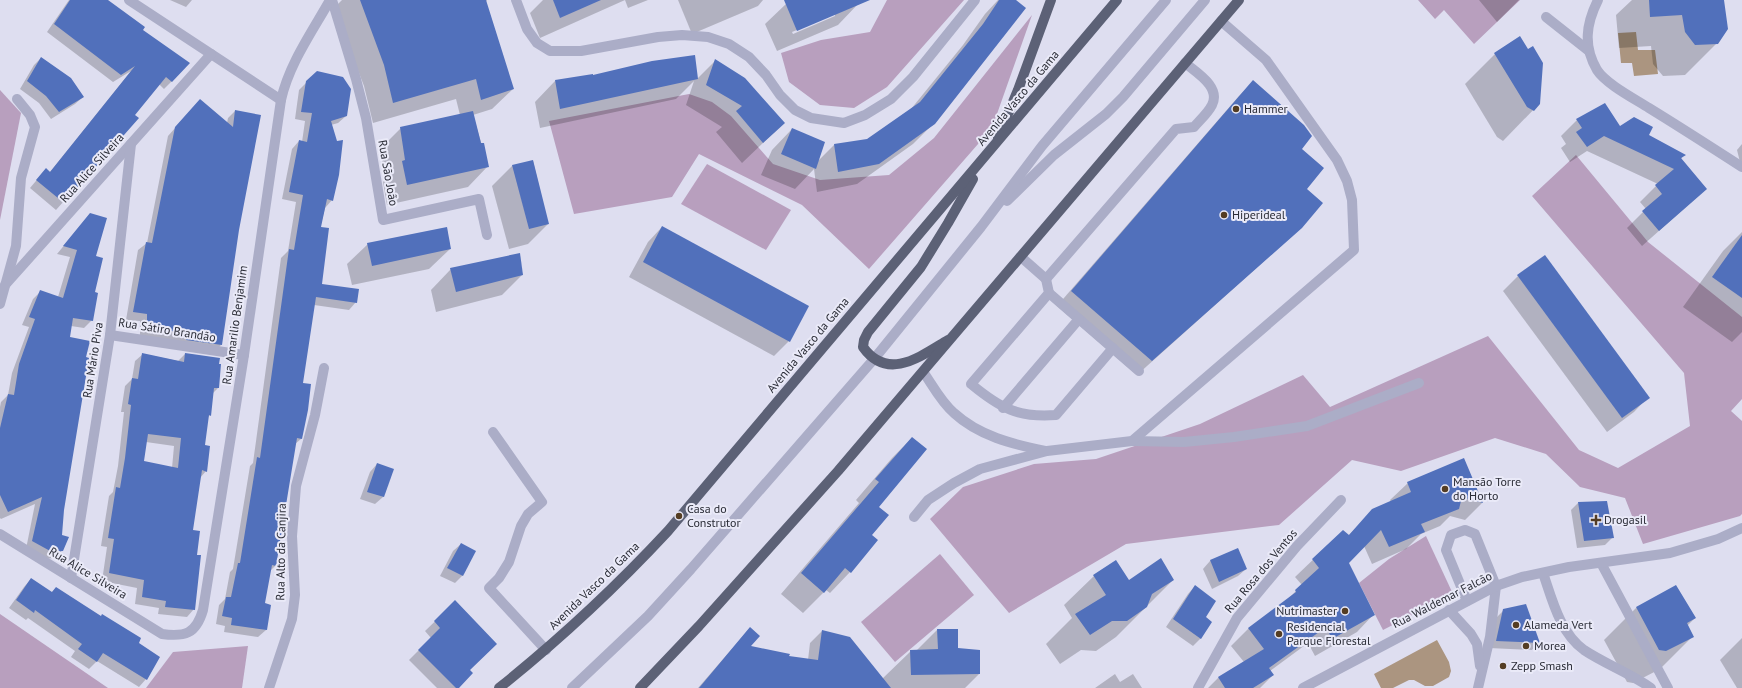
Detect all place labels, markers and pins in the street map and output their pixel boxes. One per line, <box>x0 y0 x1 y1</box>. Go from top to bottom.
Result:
place label: Hammer <box>1244 101 1288 116</box>
marker: Hammer <box>1231 104 1241 114</box>
place label: Hiperideal <box>1232 207 1286 222</box>
marker: Hiperideal <box>1219 210 1229 220</box>
place label: Mansão Torre do Horto <box>1453 474 1521 503</box>
marker: Mansão Torre do Horto <box>1440 484 1450 494</box>
place label: Casa do Construtor <box>687 501 741 530</box>
marker: Casa do Construtor <box>674 511 684 521</box>
place label: Drogasil <box>1604 512 1647 527</box>
marker: Drogasil <box>1591 515 1601 525</box>
place label: Nutrimaster <box>1276 603 1337 618</box>
marker: Nutrimaster <box>1340 606 1350 616</box>
place label: Alameda Vert <box>1524 617 1592 632</box>
place label: Residencial Parque Florestal <box>1287 619 1371 648</box>
marker: Alameda Vert <box>1511 620 1521 630</box>
marker: Residencial Parque Florestal <box>1274 629 1284 639</box>
place label: Morea <box>1534 638 1566 653</box>
marker: Morea <box>1521 641 1531 651</box>
place label: Zepp Smash <box>1511 658 1573 673</box>
marker: Zepp Smash <box>1498 661 1508 671</box>

